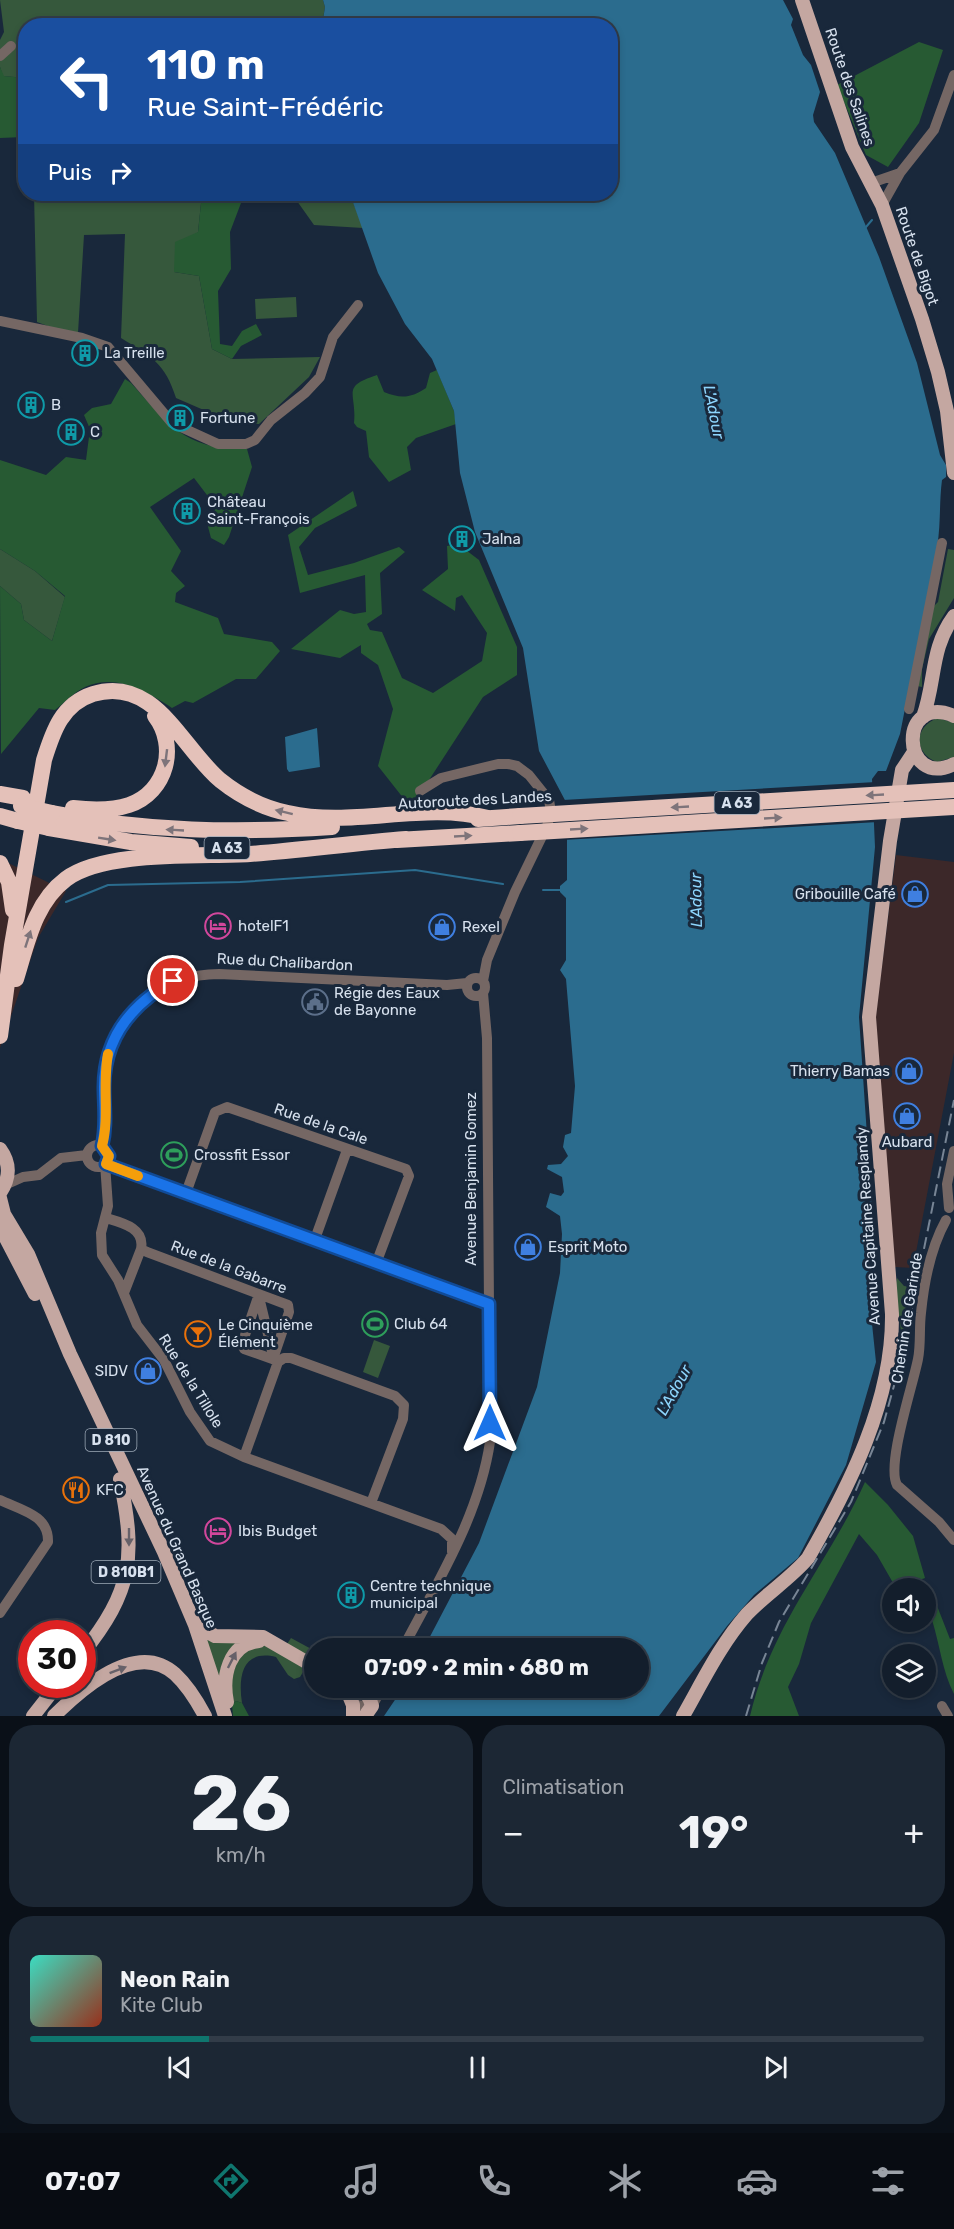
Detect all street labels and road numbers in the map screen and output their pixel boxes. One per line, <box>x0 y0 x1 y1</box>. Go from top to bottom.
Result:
street label: Route des Salines <box>821 25 879 149</box>
street label: Route de Bigot <box>892 204 942 308</box>
street label: Autoroute des Landes <box>398 787 553 813</box>
road number: A 63 <box>714 792 760 814</box>
road number: A 63 <box>204 837 250 859</box>
street label: Rue du Chalibardon <box>216 949 354 975</box>
street label: Avenue Benjamin Gomez <box>462 1092 480 1266</box>
street label: Rue de la Cale <box>272 1100 370 1148</box>
street label: Avenue Capitaine Resplandy <box>852 1126 884 1326</box>
street label: Rue de la Gabarre <box>168 1237 290 1297</box>
street label: Chemin de Garinde <box>888 1251 926 1385</box>
street label: Rue de la Tillole <box>155 1331 227 1431</box>
road number: D 810 <box>86 1429 136 1451</box>
street label: Avenue du Grand Basque <box>133 1463 221 1631</box>
road number: D 810B1 <box>92 1561 160 1583</box>

